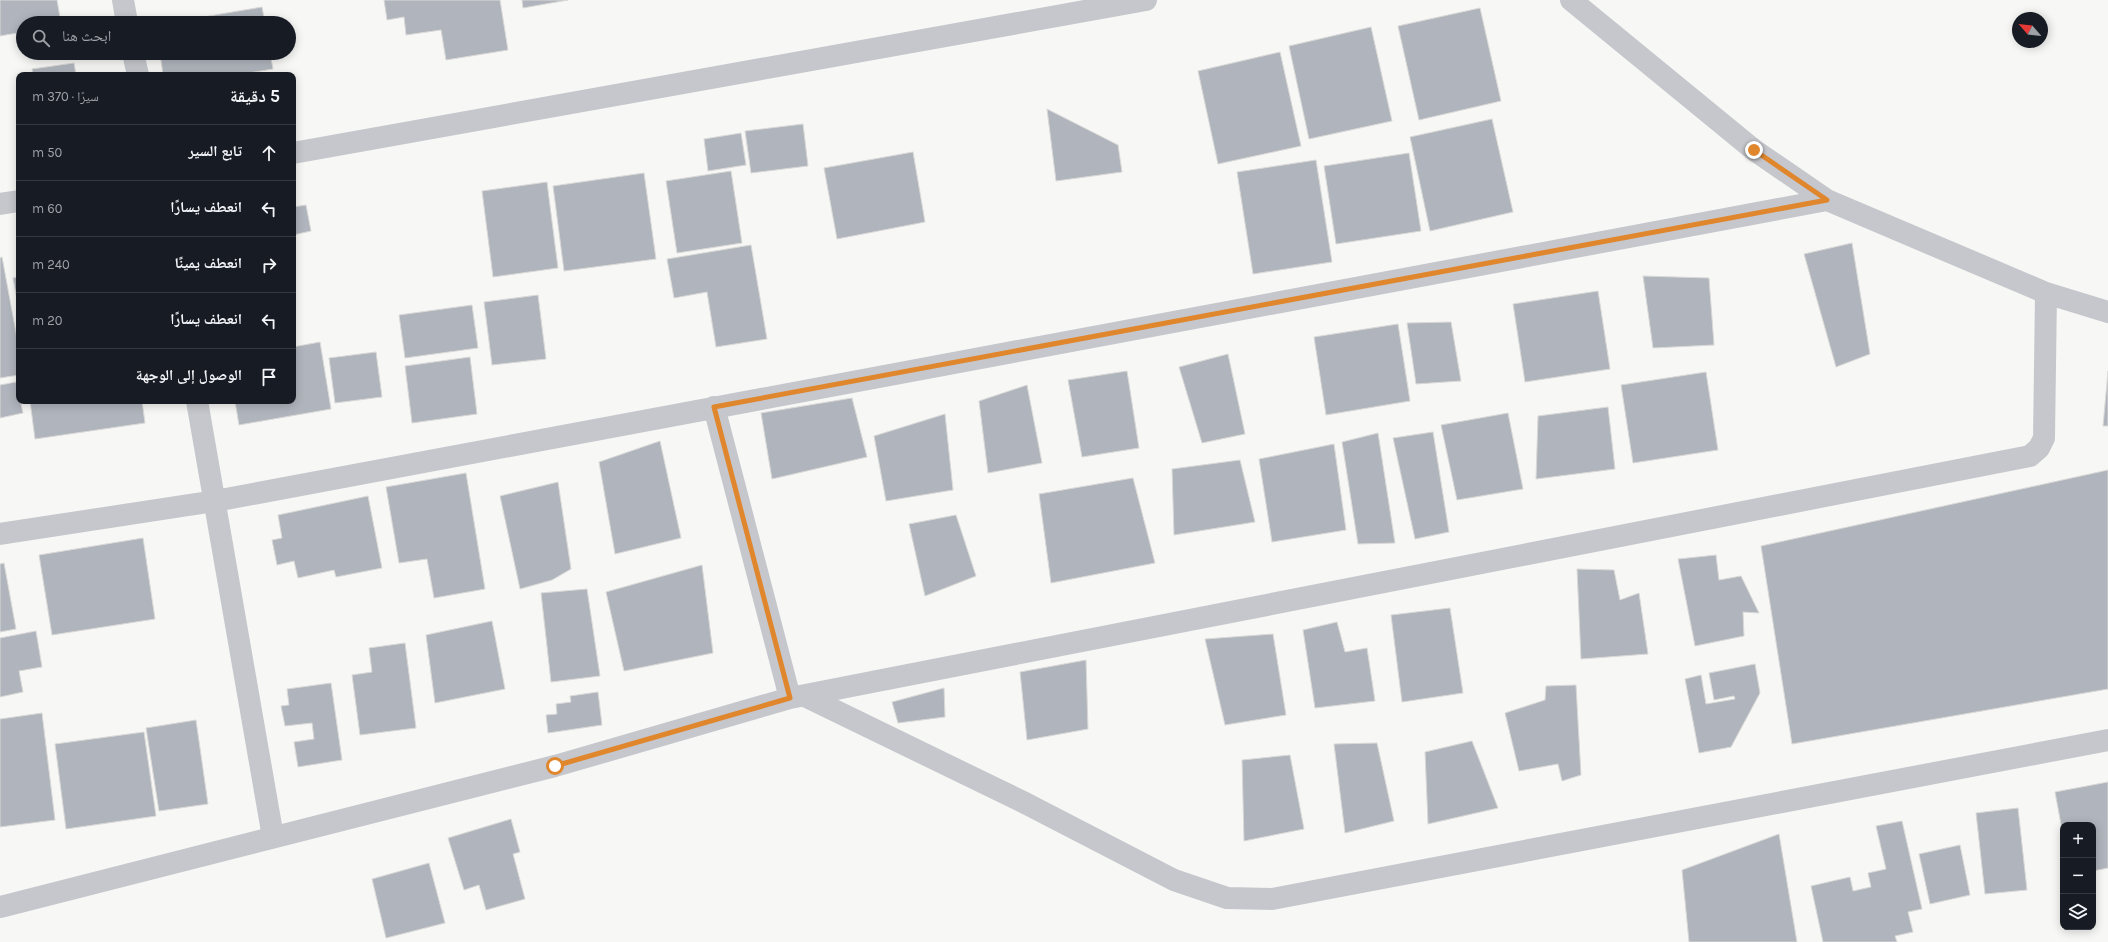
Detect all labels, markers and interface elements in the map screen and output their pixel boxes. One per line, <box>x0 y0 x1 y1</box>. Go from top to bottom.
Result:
north arrow <box>2012 12 2048 48</box>
search box <box>16 16 296 60</box>
icon: search <box>30 27 52 49</box>
text: ابحث هنا <box>62 27 111 45</box>
text: 5 دقيقة <box>230 86 280 106</box>
text: سيرًا · 370 m <box>32 89 99 104</box>
route end <box>1745 141 1763 159</box>
text: تابع السير <box>188 142 242 160</box>
icon: ahead <box>258 142 280 164</box>
text: 50 m <box>32 145 62 160</box>
text: انعطف يسارًا <box>170 198 242 216</box>
icon: left <box>258 198 280 220</box>
text: 60 m <box>32 201 62 216</box>
text: انعطف يمينًا <box>175 254 242 272</box>
icon: right <box>258 254 280 276</box>
text: 240 m <box>32 257 70 272</box>
text: انعطف يسارًا <box>170 310 242 328</box>
icon: left <box>258 310 280 332</box>
text: 20 m <box>32 313 63 328</box>
text: الوصول إلى الوجهة <box>136 366 242 384</box>
icon: arrive <box>258 366 280 388</box>
route start <box>546 757 564 775</box>
map controls <box>2060 822 2096 930</box>
button: + <box>2060 822 2096 858</box>
button: − <box>2060 858 2096 894</box>
button: layers <box>2060 894 2096 930</box>

